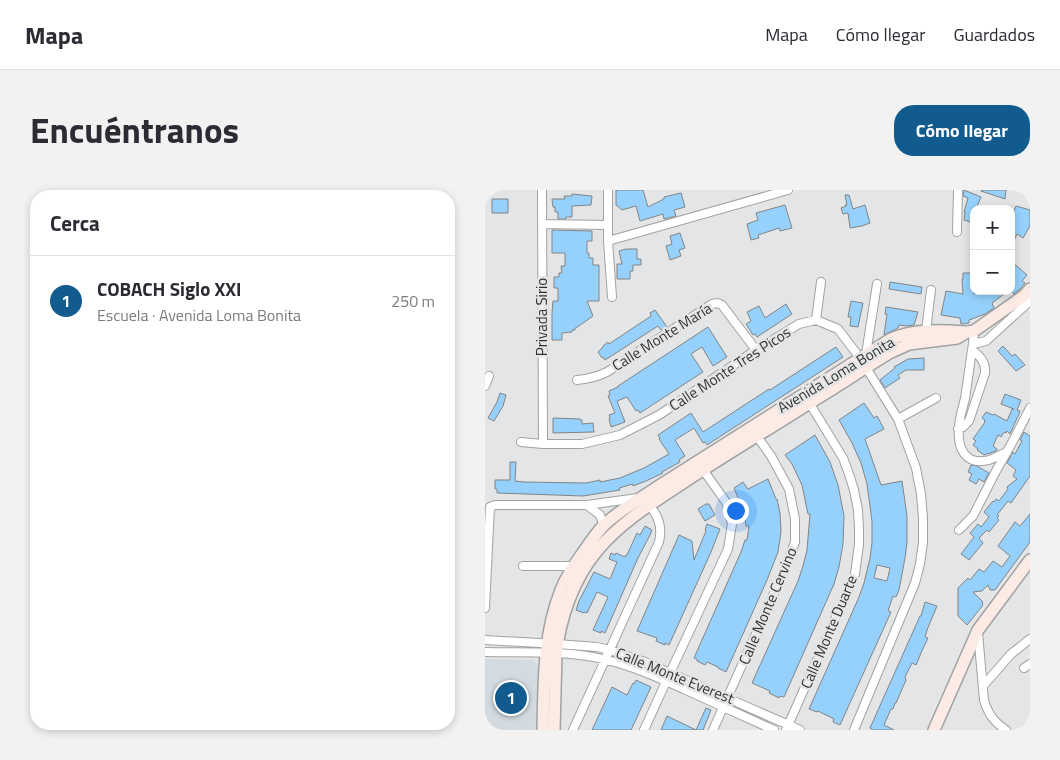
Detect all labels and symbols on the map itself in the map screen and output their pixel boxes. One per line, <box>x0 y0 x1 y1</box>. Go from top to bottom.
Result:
street label: Privada Sirio <box>530 278 553 356</box>
street label: Calle Monte María <box>607 296 717 377</box>
street label: Calle Monte Tres Picos <box>664 321 795 417</box>
street label: Avenida Loma Bonita <box>773 330 899 419</box>
your location <box>723 498 749 524</box>
street label: Calle Monte Cervino <box>732 544 803 668</box>
street label: Calle Monte Duarte <box>794 571 863 692</box>
street label: Calle Monte Everest <box>613 641 738 710</box>
pin: 1 <box>495 679 527 717</box>

